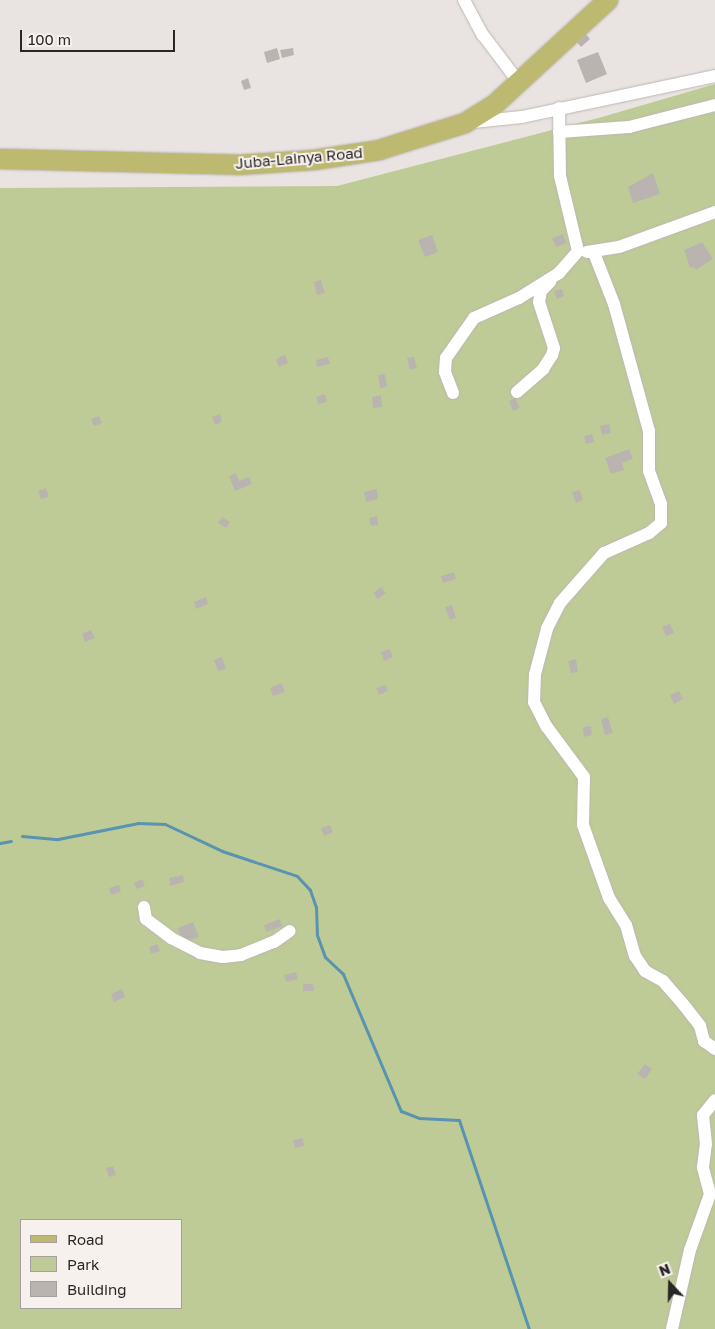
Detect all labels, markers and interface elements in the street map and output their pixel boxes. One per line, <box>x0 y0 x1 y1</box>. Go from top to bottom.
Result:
scale bar <box>22 20 178 52</box>
text: 100 m <box>28 30 71 48</box>
street label: Juba-Lainya Road <box>235 143 363 173</box>
legend <box>20 1219 182 1309</box>
text: Road <box>67 1230 104 1248</box>
text: Park <box>67 1255 99 1273</box>
north arrow <box>645 1259 695 1309</box>
text: N <box>656 1260 672 1279</box>
text: Building <box>67 1280 127 1298</box>

